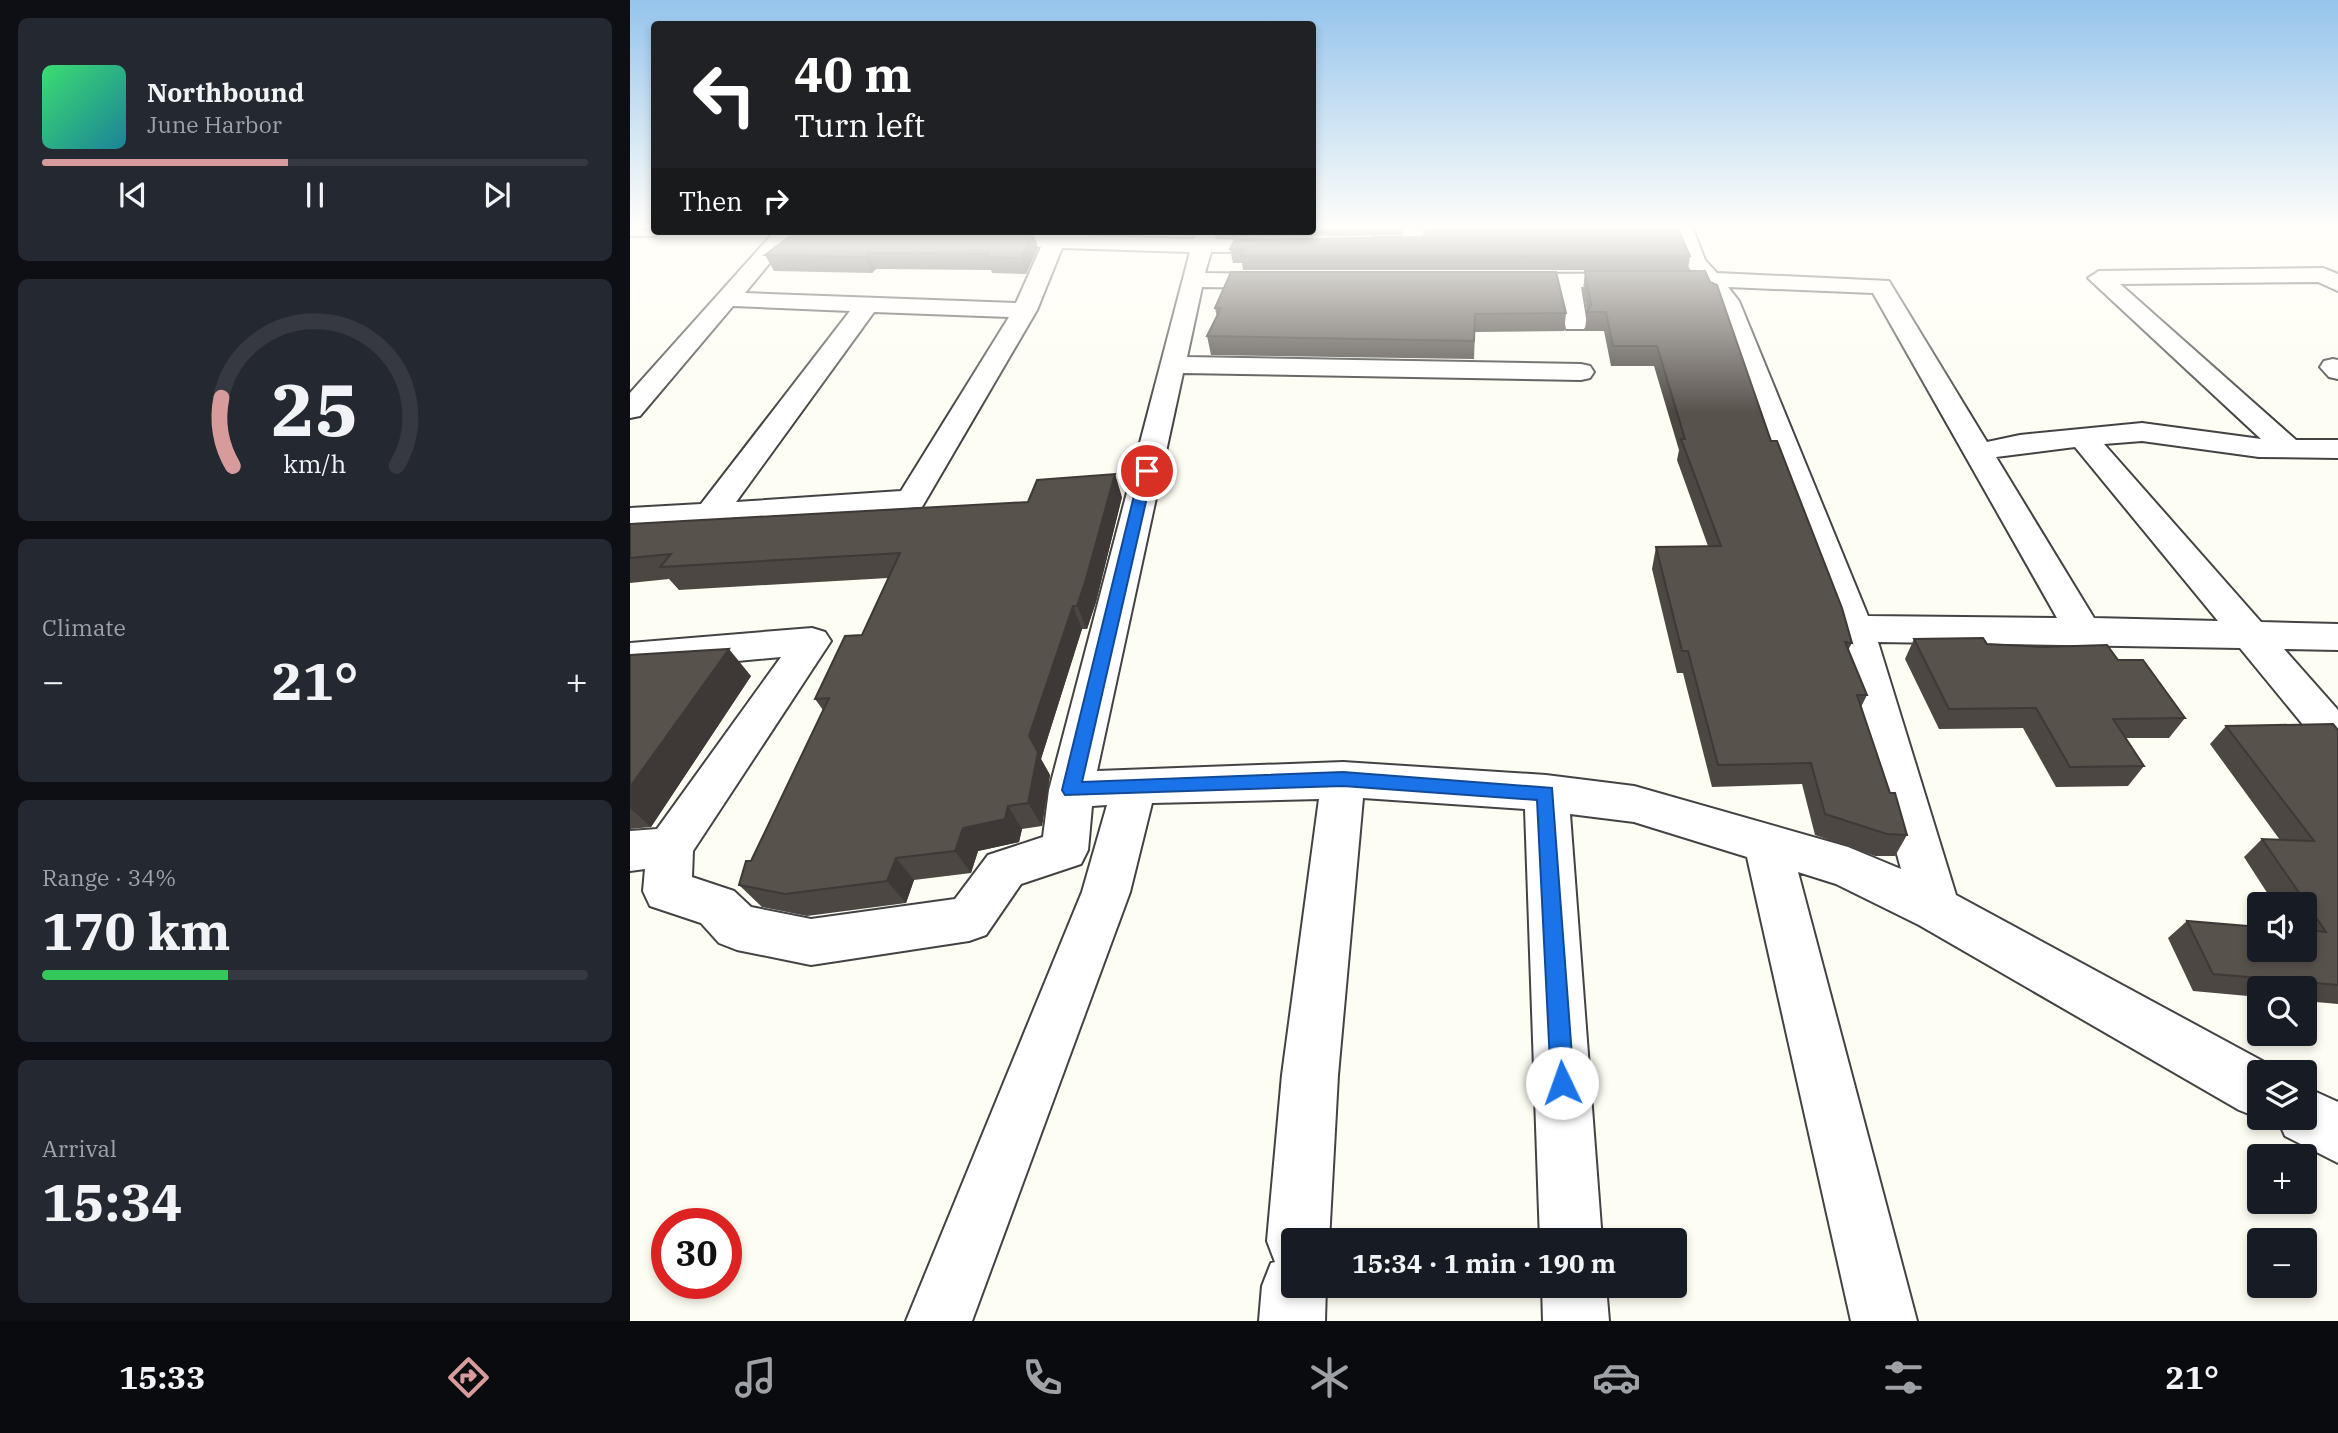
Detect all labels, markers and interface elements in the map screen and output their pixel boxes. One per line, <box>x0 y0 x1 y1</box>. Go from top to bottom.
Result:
text: 40 m <box>794 42 912 105</box>
icon: left <box>679 49 770 140</box>
text: Northbound <box>147 75 304 109</box>
text: Turn left <box>794 104 925 146</box>
text: June Harbor <box>147 109 282 139</box>
icon: previous <box>114 176 152 214</box>
icon: pause <box>296 176 334 214</box>
icon: next <box>478 176 516 214</box>
icon: right <box>757 182 795 220</box>
text: Then <box>679 184 743 218</box>
text: 25 <box>271 361 359 456</box>
pin <box>1117 441 1177 501</box>
text: km/h <box>283 447 347 480</box>
icon: arrive <box>1128 452 1166 490</box>
text: Climate <box>42 612 126 642</box>
text: 21° <box>272 647 358 714</box>
text: − <box>42 656 65 705</box>
text: + <box>565 656 588 705</box>
text: Range · 34% <box>42 862 176 892</box>
map controls <box>2247 892 2317 1298</box>
button: sound <box>2247 892 2317 962</box>
text: 170 km <box>42 897 231 964</box>
button: search <box>2247 976 2317 1046</box>
position arrow <box>1525 1046 1599 1120</box>
button: layers <box>2247 1060 2317 1130</box>
text: Arrival <box>42 1133 117 1163</box>
button: + <box>2247 1144 2317 1214</box>
text: 15:34 <box>42 1168 183 1235</box>
speed limit sign: 30 <box>651 1208 742 1299</box>
button: − <box>2247 1228 2317 1298</box>
text: 15:34 · 1 min · 190 m <box>1352 1246 1616 1280</box>
icon: directions <box>444 1353 493 1402</box>
icon: music <box>731 1353 780 1402</box>
icon: phone <box>1018 1353 1067 1402</box>
icon: climate <box>1305 1353 1354 1402</box>
icon: car <box>1592 1353 1641 1402</box>
icon: filters <box>1879 1353 1928 1402</box>
text: 15:33 <box>119 1356 206 1398</box>
text: 21° <box>2166 1356 2219 1398</box>

